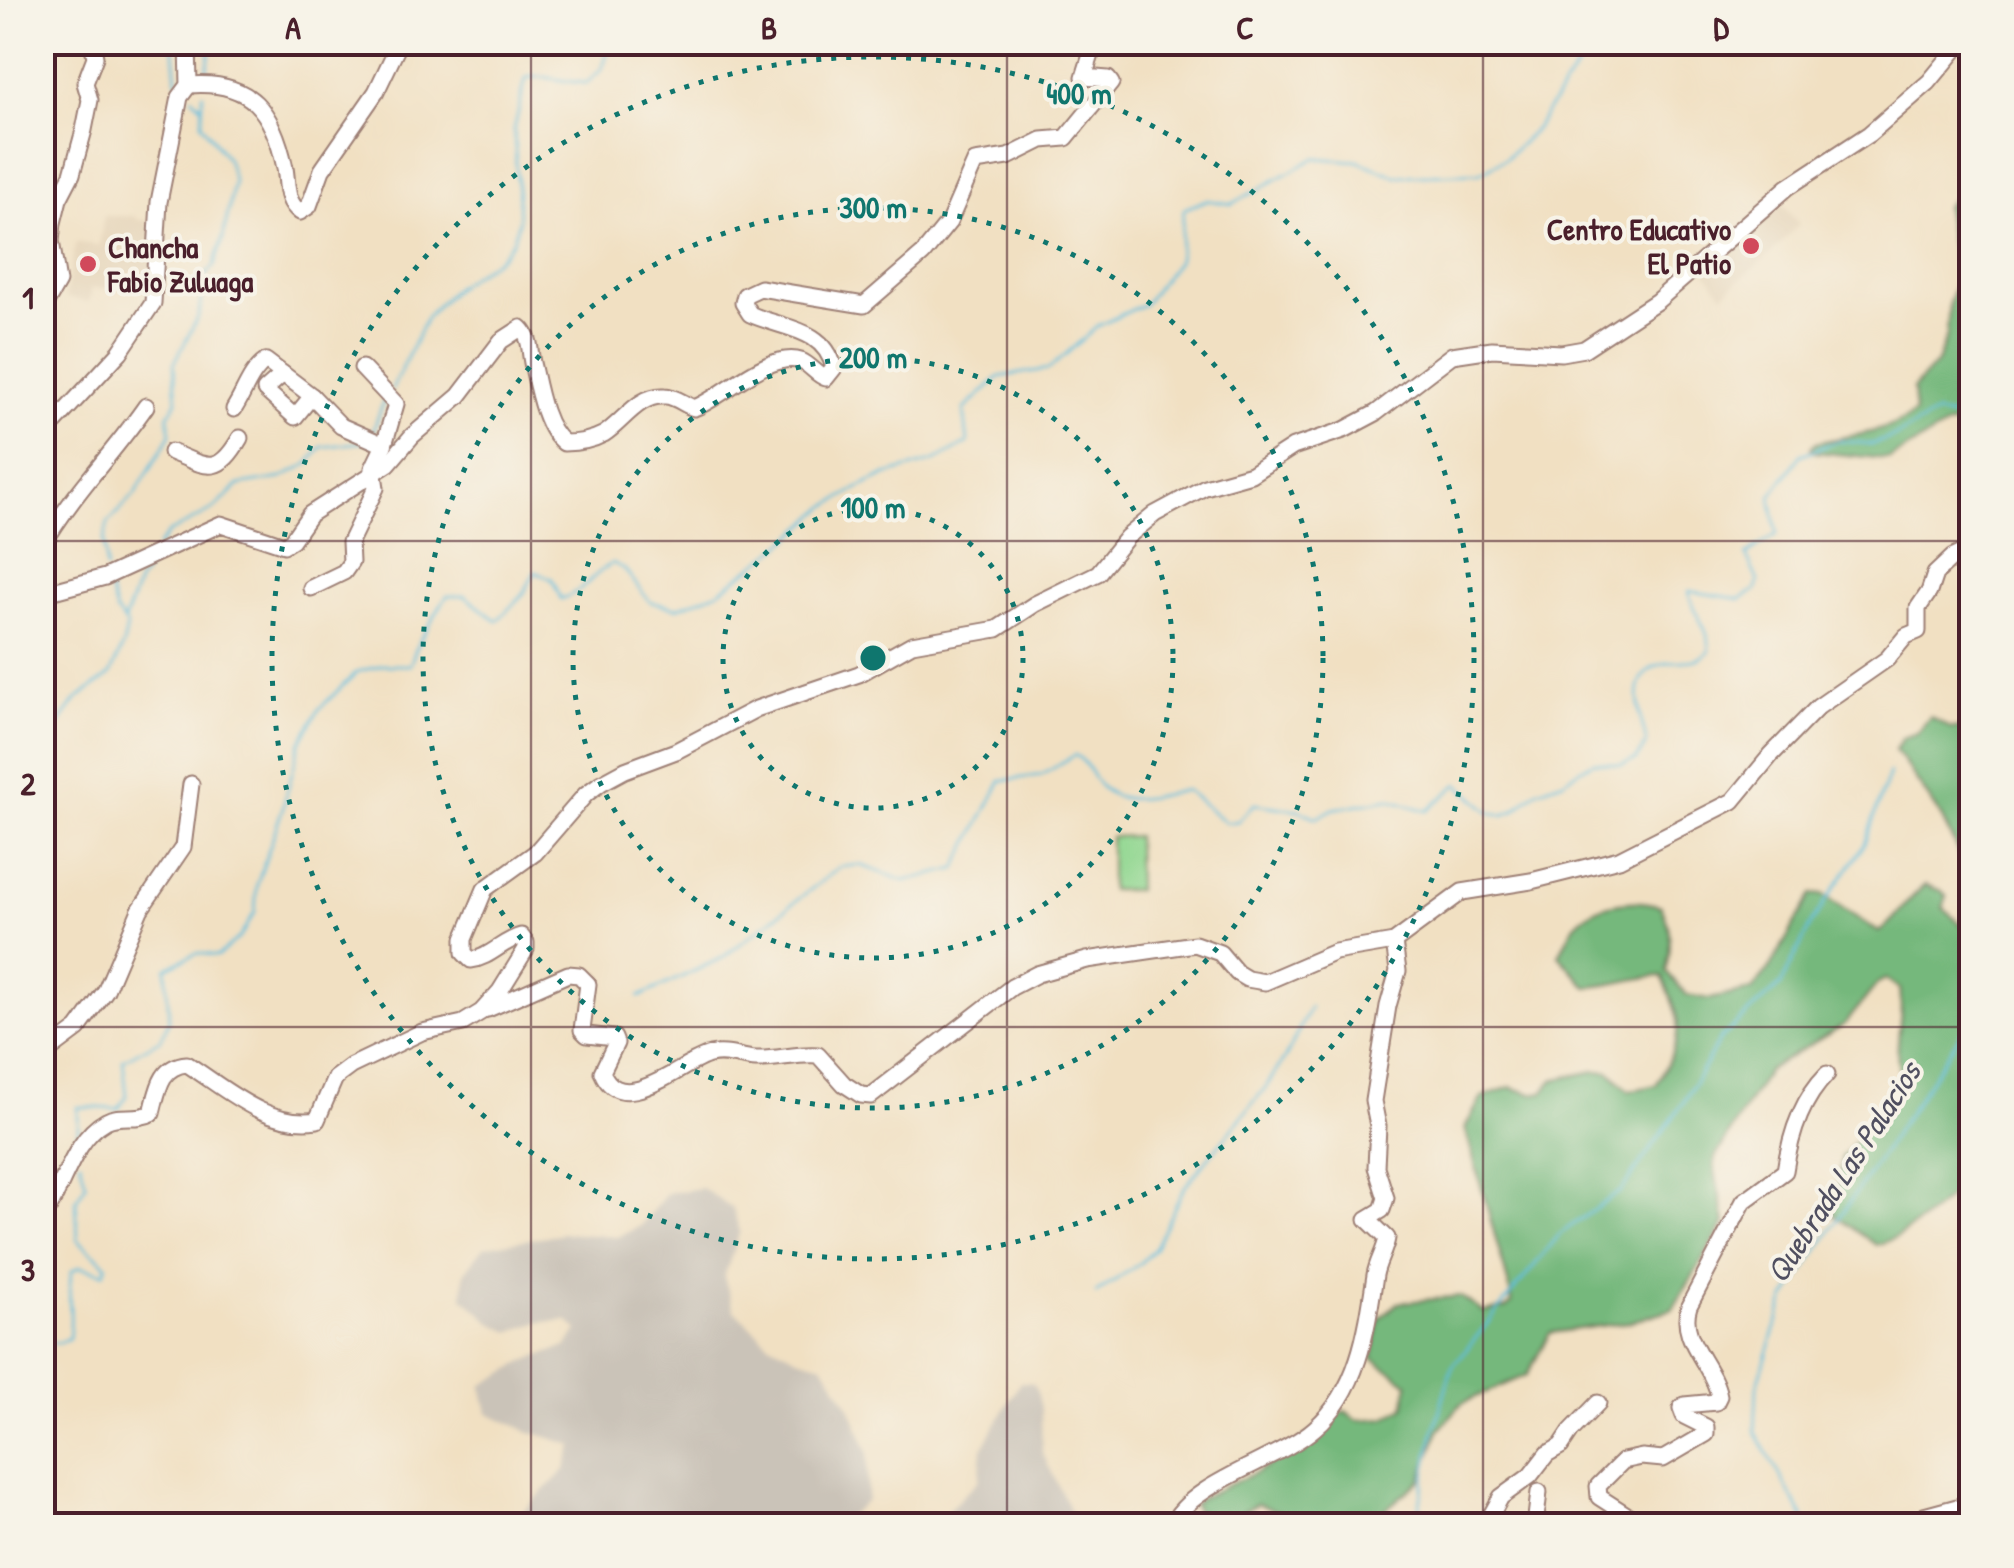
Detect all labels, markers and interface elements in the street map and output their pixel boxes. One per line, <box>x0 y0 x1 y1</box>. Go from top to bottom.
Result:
text: A <box>285 6 301 49</box>
text: B <box>761 6 777 49</box>
text: C <box>1236 6 1254 49</box>
text: D <box>1713 6 1729 49</box>
text: 400 m <box>1046 73 1112 113</box>
text: 300 m <box>839 187 907 227</box>
place label: Centro Educativo El Patio <box>1547 209 1731 283</box>
place label: Chancha Fabio Zuluaga <box>107 227 253 302</box>
marker: Centro Educativo El Patio <box>1740 235 1762 257</box>
marker: Chancha Fabio Zuluaga <box>77 253 99 275</box>
text: 1 <box>22 276 34 319</box>
text: 200 m <box>839 337 907 377</box>
text: 100 m <box>840 487 906 527</box>
centre of rings <box>855 640 891 676</box>
text: 2 <box>21 762 37 805</box>
water label: Quebrada Las Palacios <box>1756 1051 1932 1291</box>
text: 3 <box>21 1248 35 1291</box>

